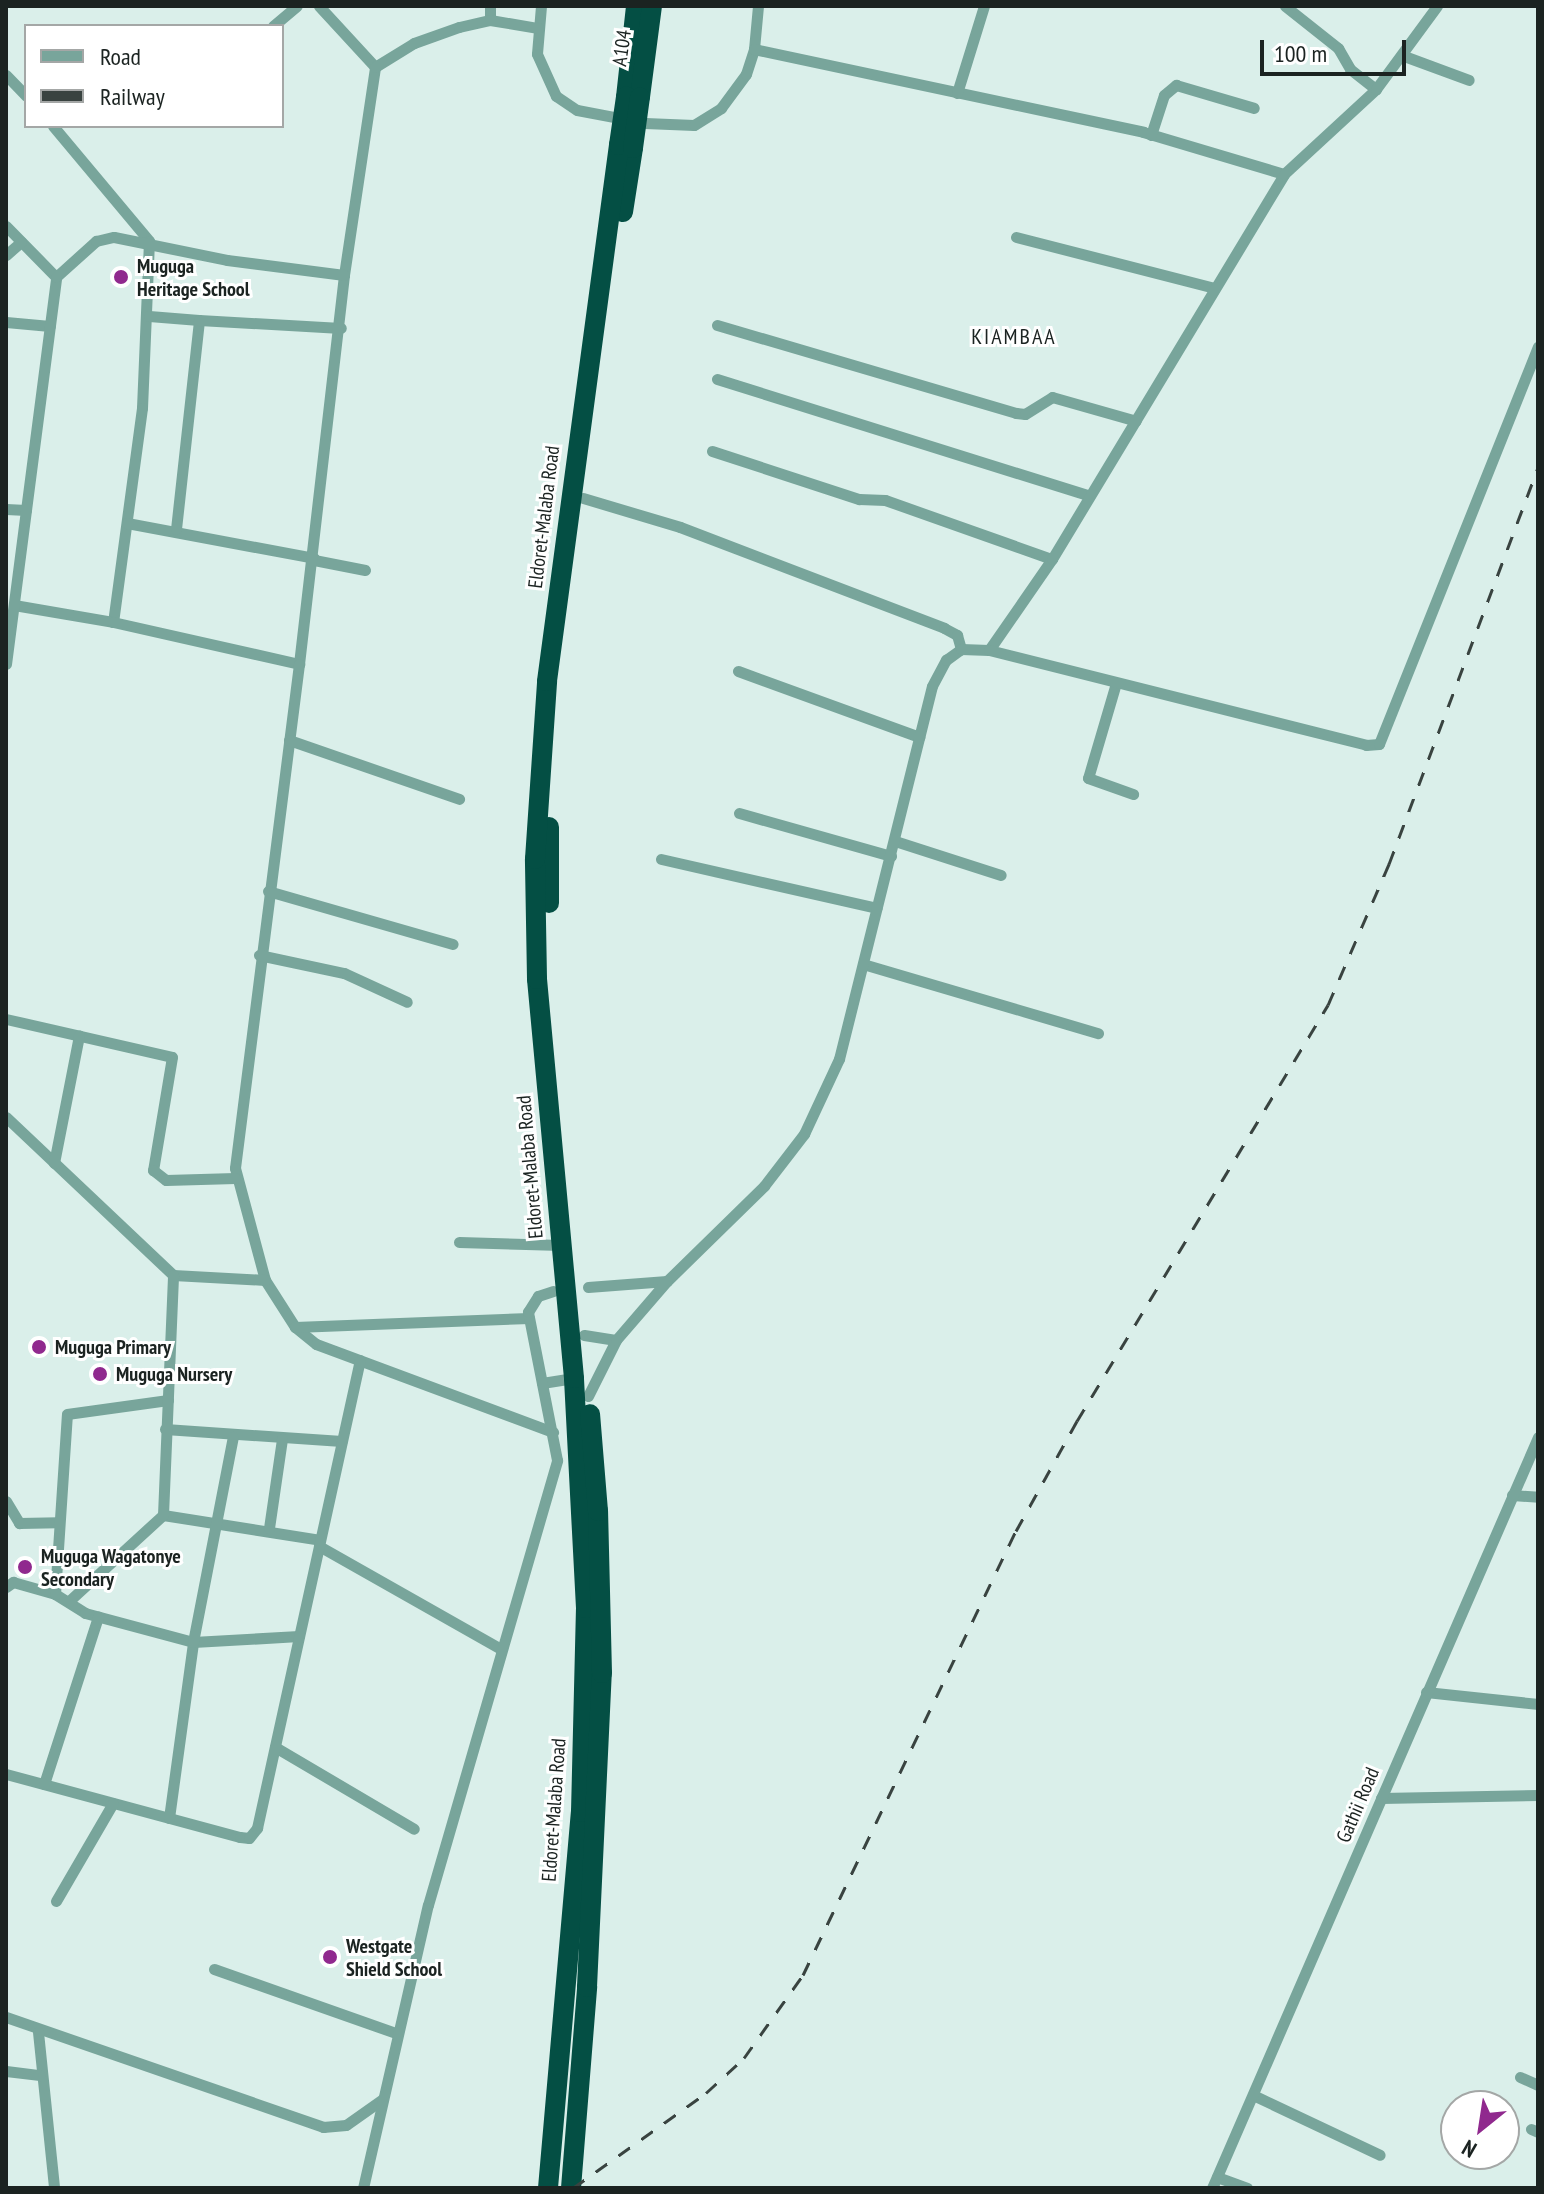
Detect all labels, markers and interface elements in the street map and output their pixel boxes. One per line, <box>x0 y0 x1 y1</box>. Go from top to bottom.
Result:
legend <box>24 24 284 128</box>
scale bar <box>1264 24 1410 74</box>
street label: A104 <box>608 28 636 68</box>
text: 100 m <box>1274 38 1327 69</box>
text: Road <box>100 41 141 72</box>
text: Railway <box>100 81 165 112</box>
place label: Muguga Heritage School <box>137 254 250 301</box>
marker: Muguga Heritage School <box>112 268 130 286</box>
district label: KIAMBAA <box>971 324 1057 350</box>
street label: Eldoret-Malaba Road <box>523 444 565 590</box>
street label: Eldoret-Malaba Road <box>512 1094 548 1240</box>
place label: Muguga Primary <box>55 1335 171 1359</box>
marker: Muguga Primary <box>30 1338 48 1356</box>
place label: Muguga Nursery <box>116 1362 232 1386</box>
marker: Muguga Nursery <box>91 1365 109 1383</box>
place label: Muguga Wagatonye Secondary <box>41 1544 181 1591</box>
marker: Muguga Wagatonye Secondary <box>16 1558 34 1576</box>
street label: Eldoret-Malaba Road <box>537 1738 571 1882</box>
street label: Gathii Road <box>1331 1764 1385 1846</box>
place label: Westgate Shield School <box>346 1934 442 1981</box>
marker: Westgate Shield School <box>321 1948 339 1966</box>
north arrow <box>1440 2090 1520 2170</box>
text: N <box>1457 2134 1481 2164</box>

